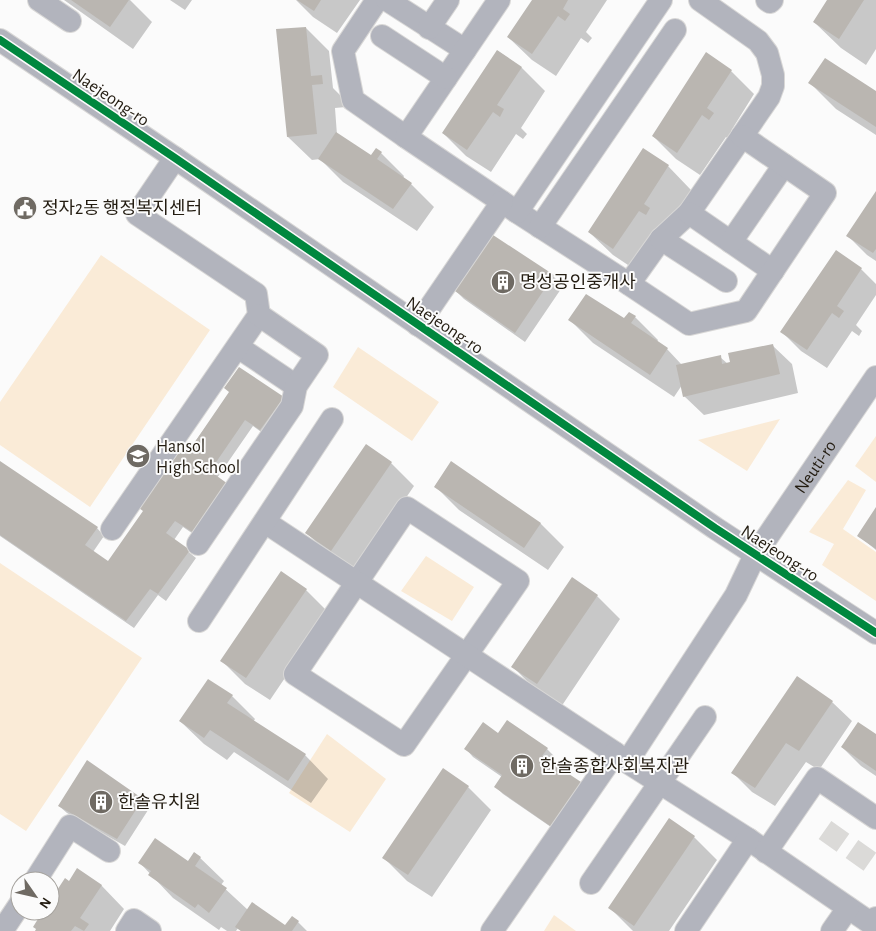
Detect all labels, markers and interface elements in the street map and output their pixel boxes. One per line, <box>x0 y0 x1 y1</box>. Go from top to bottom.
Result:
street label: Naejeong-ro <box>69 66 152 130</box>
public building icon: 정자2동 행정복지센터 <box>12 195 38 221</box>
place label: 정자2동 행정복지센터 <box>42 198 202 218</box>
building icon: 명성공인중개사 <box>490 269 516 295</box>
place label: 명성공인중개사 <box>520 273 636 292</box>
street label: Naejeong-ro <box>403 294 486 358</box>
street label: Neuti-ro <box>792 437 840 497</box>
place label: Hansol High School <box>156 438 240 477</box>
school or university icon: Hansol High School <box>125 443 151 469</box>
street label: Naejeong-ro <box>737 522 822 586</box>
building icon: 한솔종합사회복지관 <box>509 753 535 779</box>
place label: 한솔종합사회복지관 <box>540 756 689 776</box>
building icon: 한솔유치원 <box>88 789 114 815</box>
place label: 한솔유치원 <box>118 792 201 812</box>
north arrow <box>10 871 60 921</box>
text: N <box>36 895 53 911</box>

